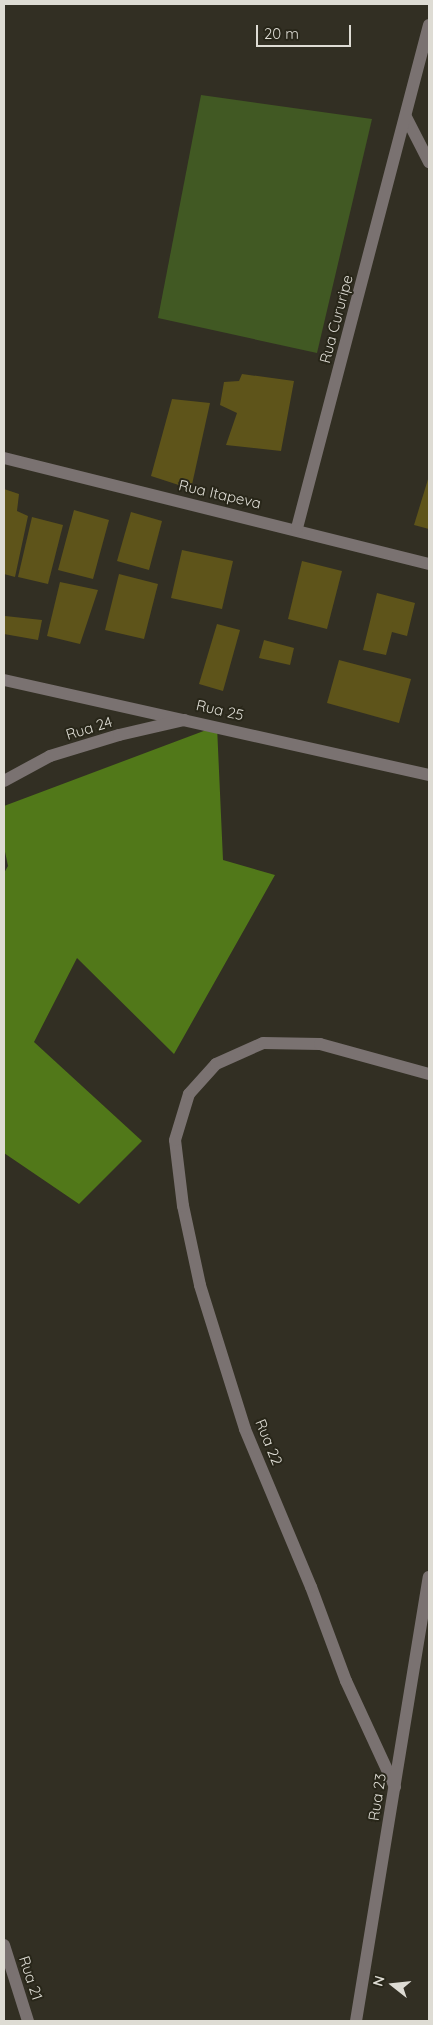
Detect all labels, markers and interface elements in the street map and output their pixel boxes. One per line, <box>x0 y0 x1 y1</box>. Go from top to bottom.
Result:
scale bar <box>258 15 353 47</box>
text: 20 m <box>264 24 299 43</box>
street label: Rua Cururipe <box>316 273 356 365</box>
street label: Rua Itapeva <box>177 476 263 512</box>
street label: Rua 25 <box>195 696 245 724</box>
street label: Rua 24 <box>64 712 114 744</box>
street label: Rua 22 <box>252 1416 286 1468</box>
street label: Rua 23 <box>364 1772 390 1822</box>
street label: Rua 21 <box>15 1954 47 2002</box>
north arrow <box>368 1960 418 2010</box>
text: N <box>369 1973 389 1988</box>

